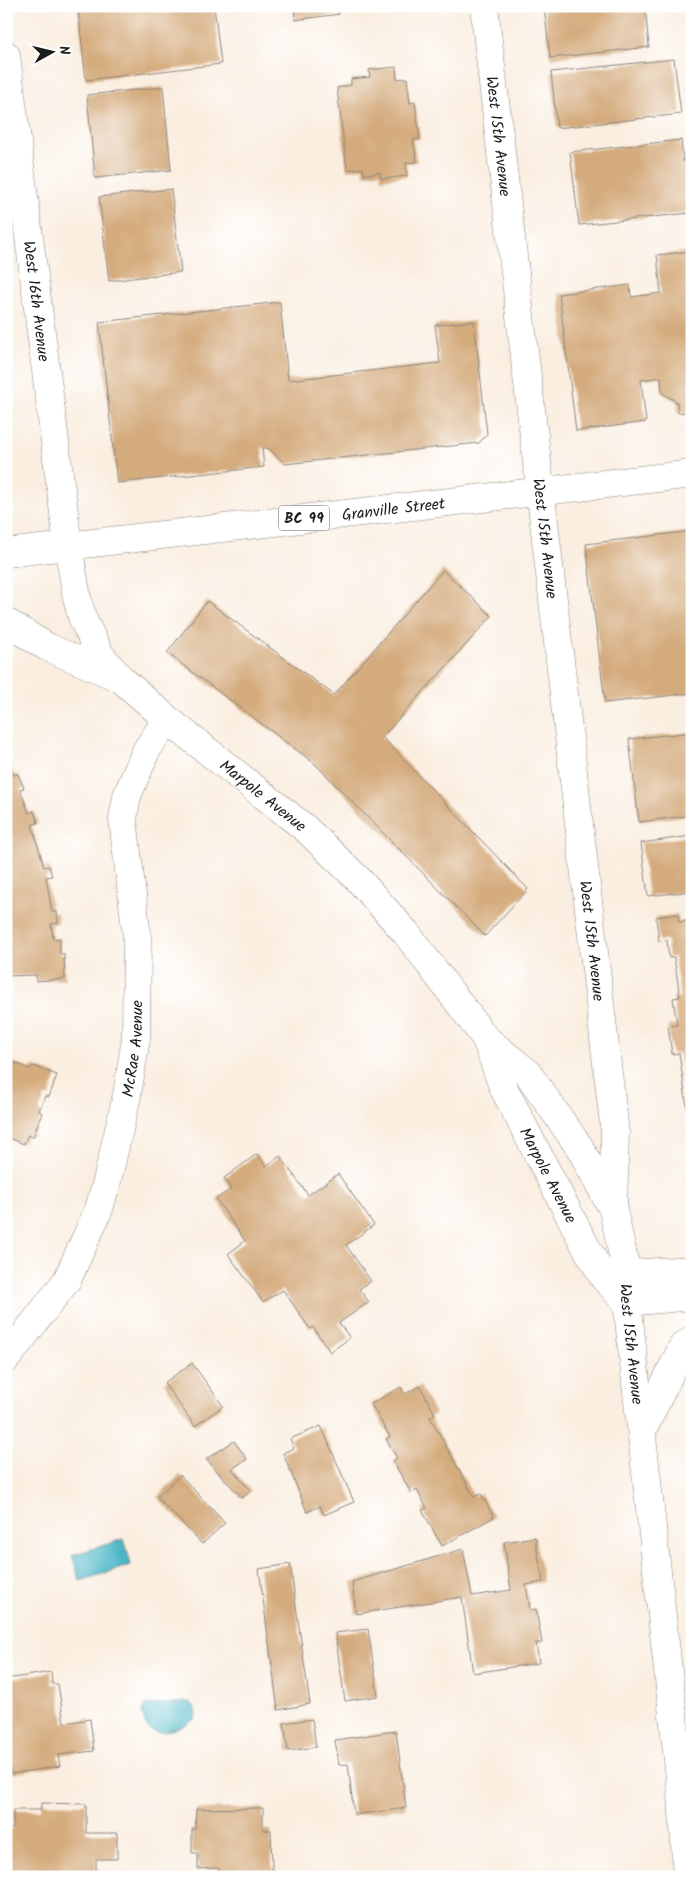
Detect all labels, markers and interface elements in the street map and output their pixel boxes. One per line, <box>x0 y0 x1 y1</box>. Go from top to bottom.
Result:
north arrow <box>28 28 78 78</box>
text: N <box>52 44 75 56</box>
street label: West 15th Avenue <box>478 75 517 198</box>
street label: West 16th Avenue <box>16 239 56 363</box>
street label: West 15th Avenue <box>525 477 564 600</box>
street label: Granville Street <box>341 491 447 528</box>
road number: BC 99 <box>279 506 329 530</box>
street label: Marpole Avenue <box>214 754 311 839</box>
street label: West 15th Avenue <box>572 879 611 1002</box>
street label: McRae Avenue <box>116 1000 150 1099</box>
street label: Marpole Avenue <box>512 1123 583 1228</box>
street label: West 15th Avenue <box>613 1284 649 1406</box>

